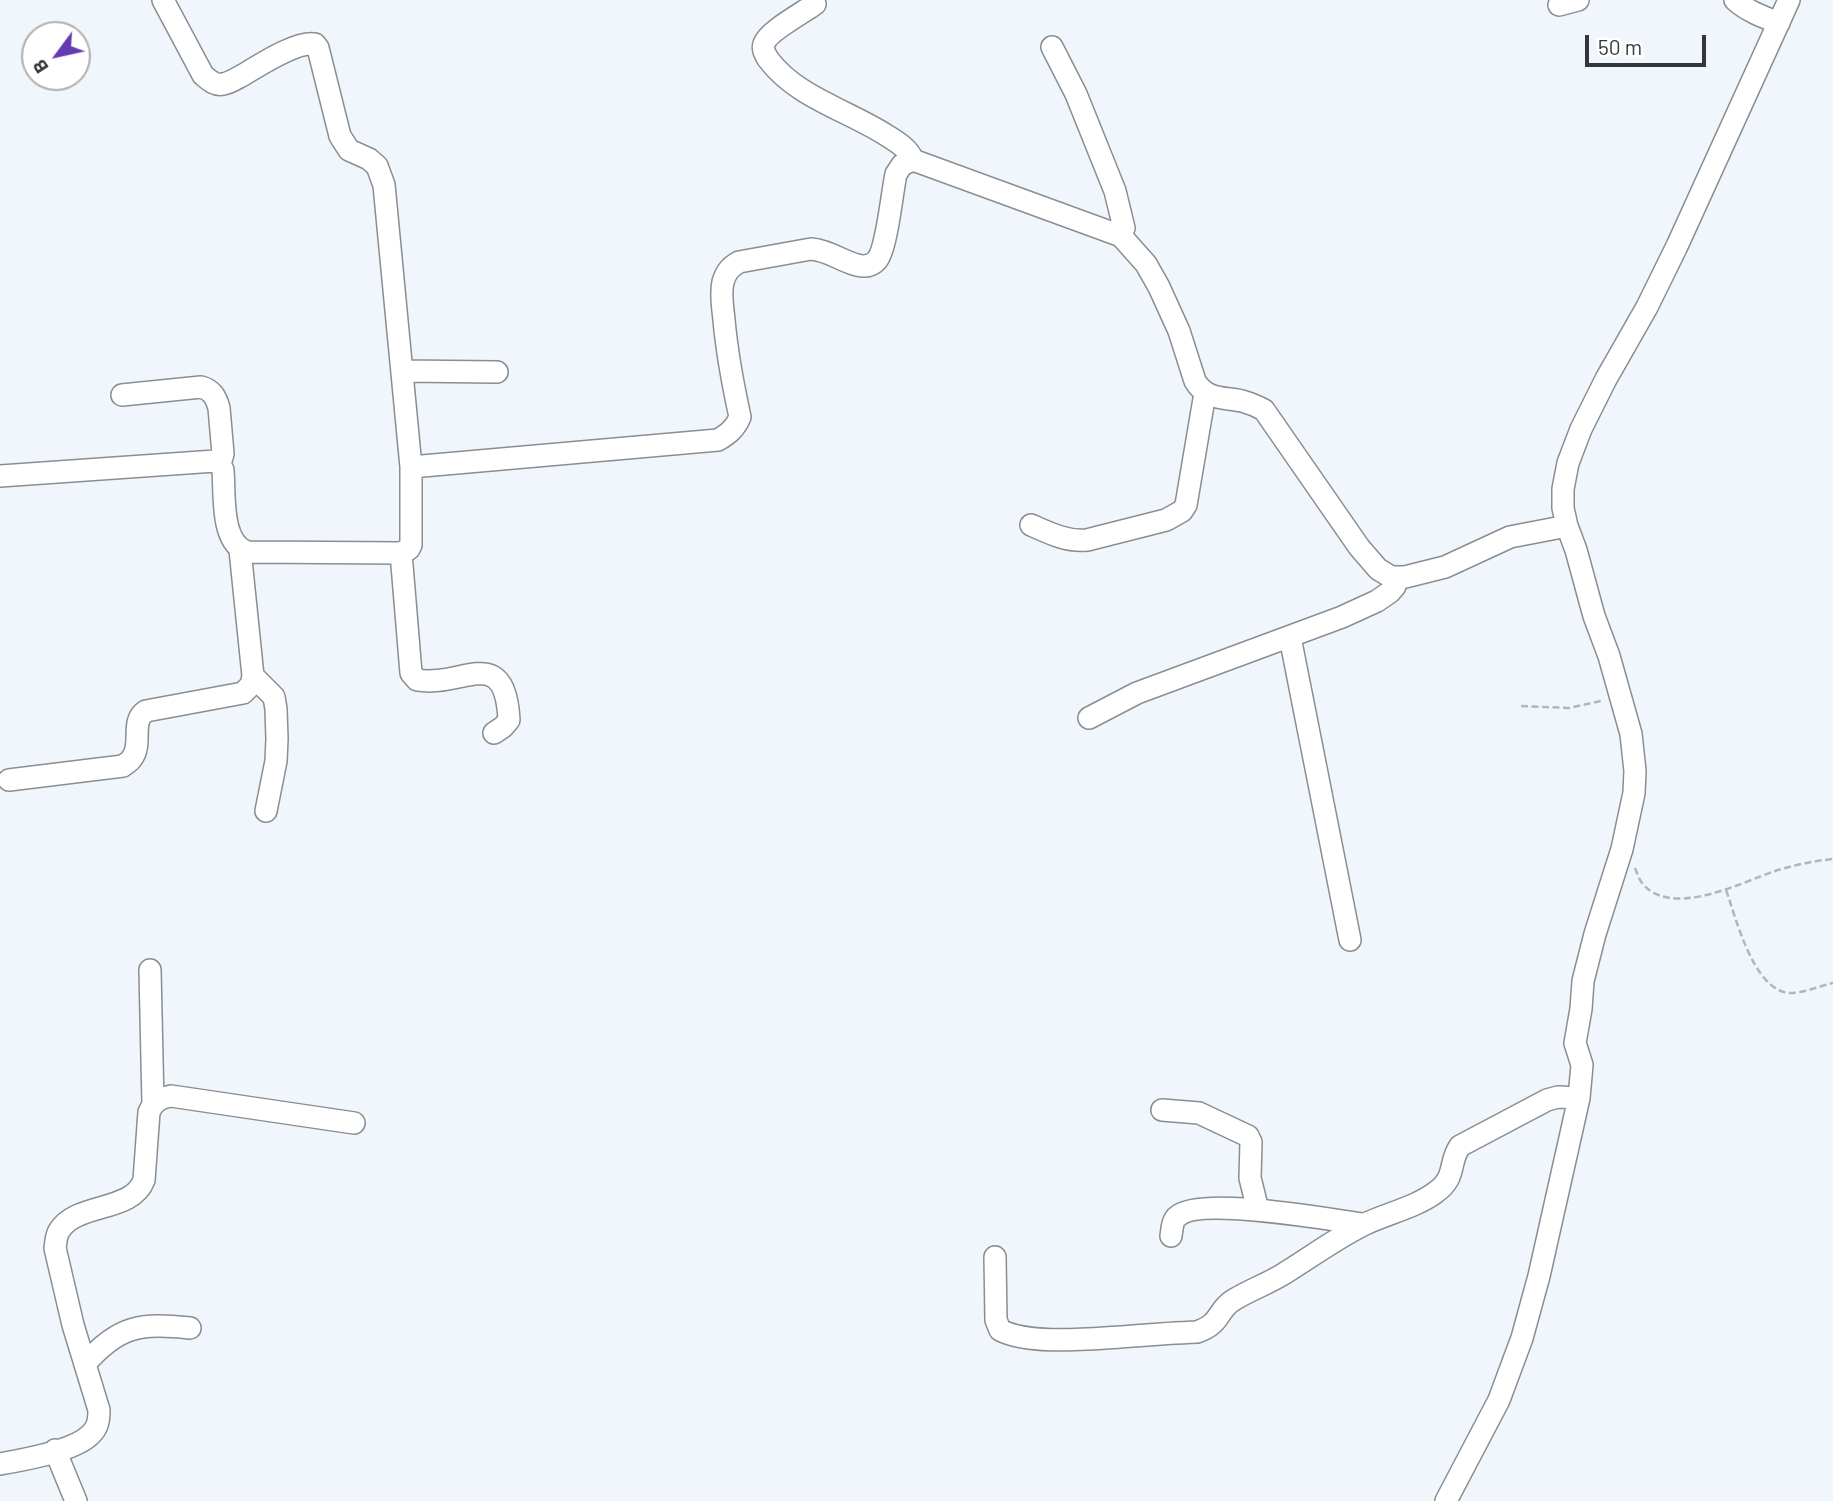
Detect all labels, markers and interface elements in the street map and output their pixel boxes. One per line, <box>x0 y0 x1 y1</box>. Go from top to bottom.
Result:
north arrow <box>21 21 91 91</box>
scale bar <box>1588 21 1709 65</box>
text: 50 m <box>1598 34 1642 59</box>
text: B <box>27 55 52 78</box>

